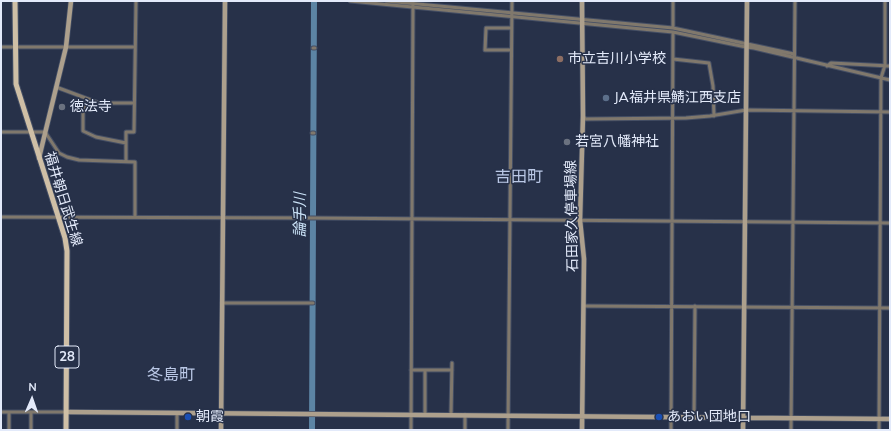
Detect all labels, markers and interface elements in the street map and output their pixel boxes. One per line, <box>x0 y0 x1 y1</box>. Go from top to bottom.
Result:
place label: 市立吉川小学校 <box>568 51 666 67</box>
marker: 市立吉川小学校 <box>555 54 565 64</box>
place label: JA福井県鯖江西支店 <box>614 90 741 106</box>
marker: JA福井県鯖江西支店 <box>601 93 611 103</box>
place label: 徳法寺 <box>70 99 112 115</box>
marker: 徳法寺 <box>57 102 67 112</box>
place label: 若宮八幡神社 <box>575 134 659 150</box>
marker: 若宮八幡神社 <box>562 137 572 147</box>
street label: 福井朝日武生線 <box>41 150 85 248</box>
street label: 石田家久停車場線 <box>563 160 581 272</box>
district label: 吉田町 <box>495 167 543 187</box>
water label: 論手川 <box>291 193 309 237</box>
road number: 28 <box>55 346 79 368</box>
district label: 冬島町 <box>147 365 195 385</box>
north arrow <box>12 379 52 419</box>
text: N <box>28 380 37 394</box>
place label: 朝霞 <box>196 409 224 425</box>
place label: あおい団地口 <box>667 409 751 425</box>
marker: 朝霞 <box>183 412 193 422</box>
marker: あおい団地口 <box>654 412 664 422</box>

